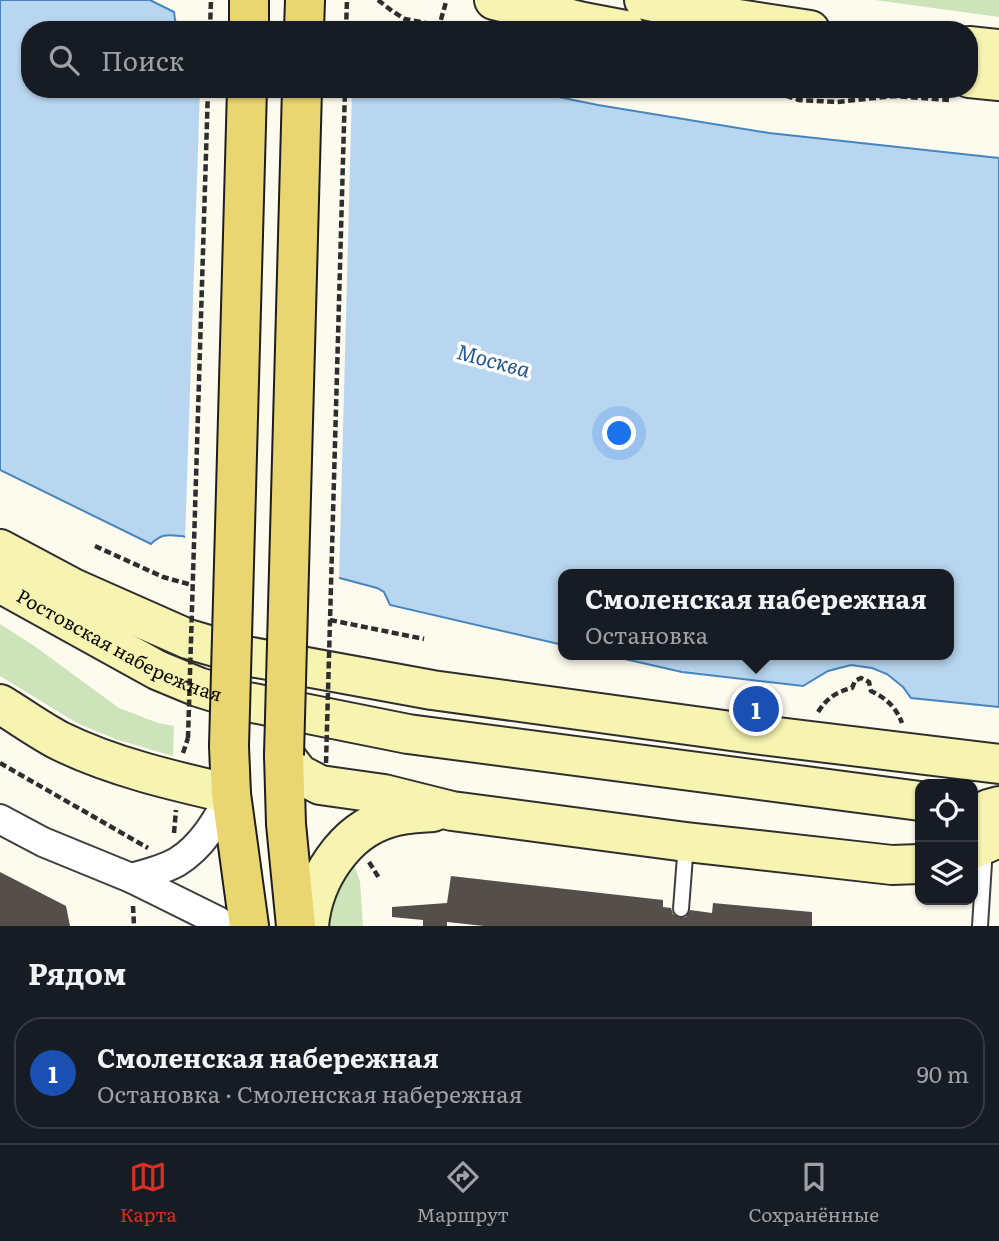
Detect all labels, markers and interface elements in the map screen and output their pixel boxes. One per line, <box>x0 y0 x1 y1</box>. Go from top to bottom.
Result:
search box <box>21 21 978 98</box>
text: Поиск <box>101 40 184 79</box>
icon: search <box>45 41 83 79</box>
water label: Москва <box>454 334 534 384</box>
your location <box>602 416 636 450</box>
popup <box>558 569 954 660</box>
text: Смоленская набережная <box>585 578 927 617</box>
street label: Ростовская набережная <box>12 581 226 708</box>
text: Остановка <box>585 617 708 651</box>
pin: 1 <box>733 683 779 735</box>
map controls <box>915 779 978 905</box>
button: locate <box>915 779 978 842</box>
button: layers <box>915 842 978 905</box>
text: Рядом <box>28 950 126 994</box>
text: Смоленская набережная <box>97 1037 439 1076</box>
text: 1 <box>48 1056 58 1090</box>
text: 90 m <box>917 1056 969 1090</box>
text: Остановка · Смоленская набережная <box>97 1076 522 1110</box>
tab: Карта <box>120 1158 177 1228</box>
tab: Маршрут <box>416 1158 509 1228</box>
tab: Сохранённые <box>748 1158 879 1228</box>

